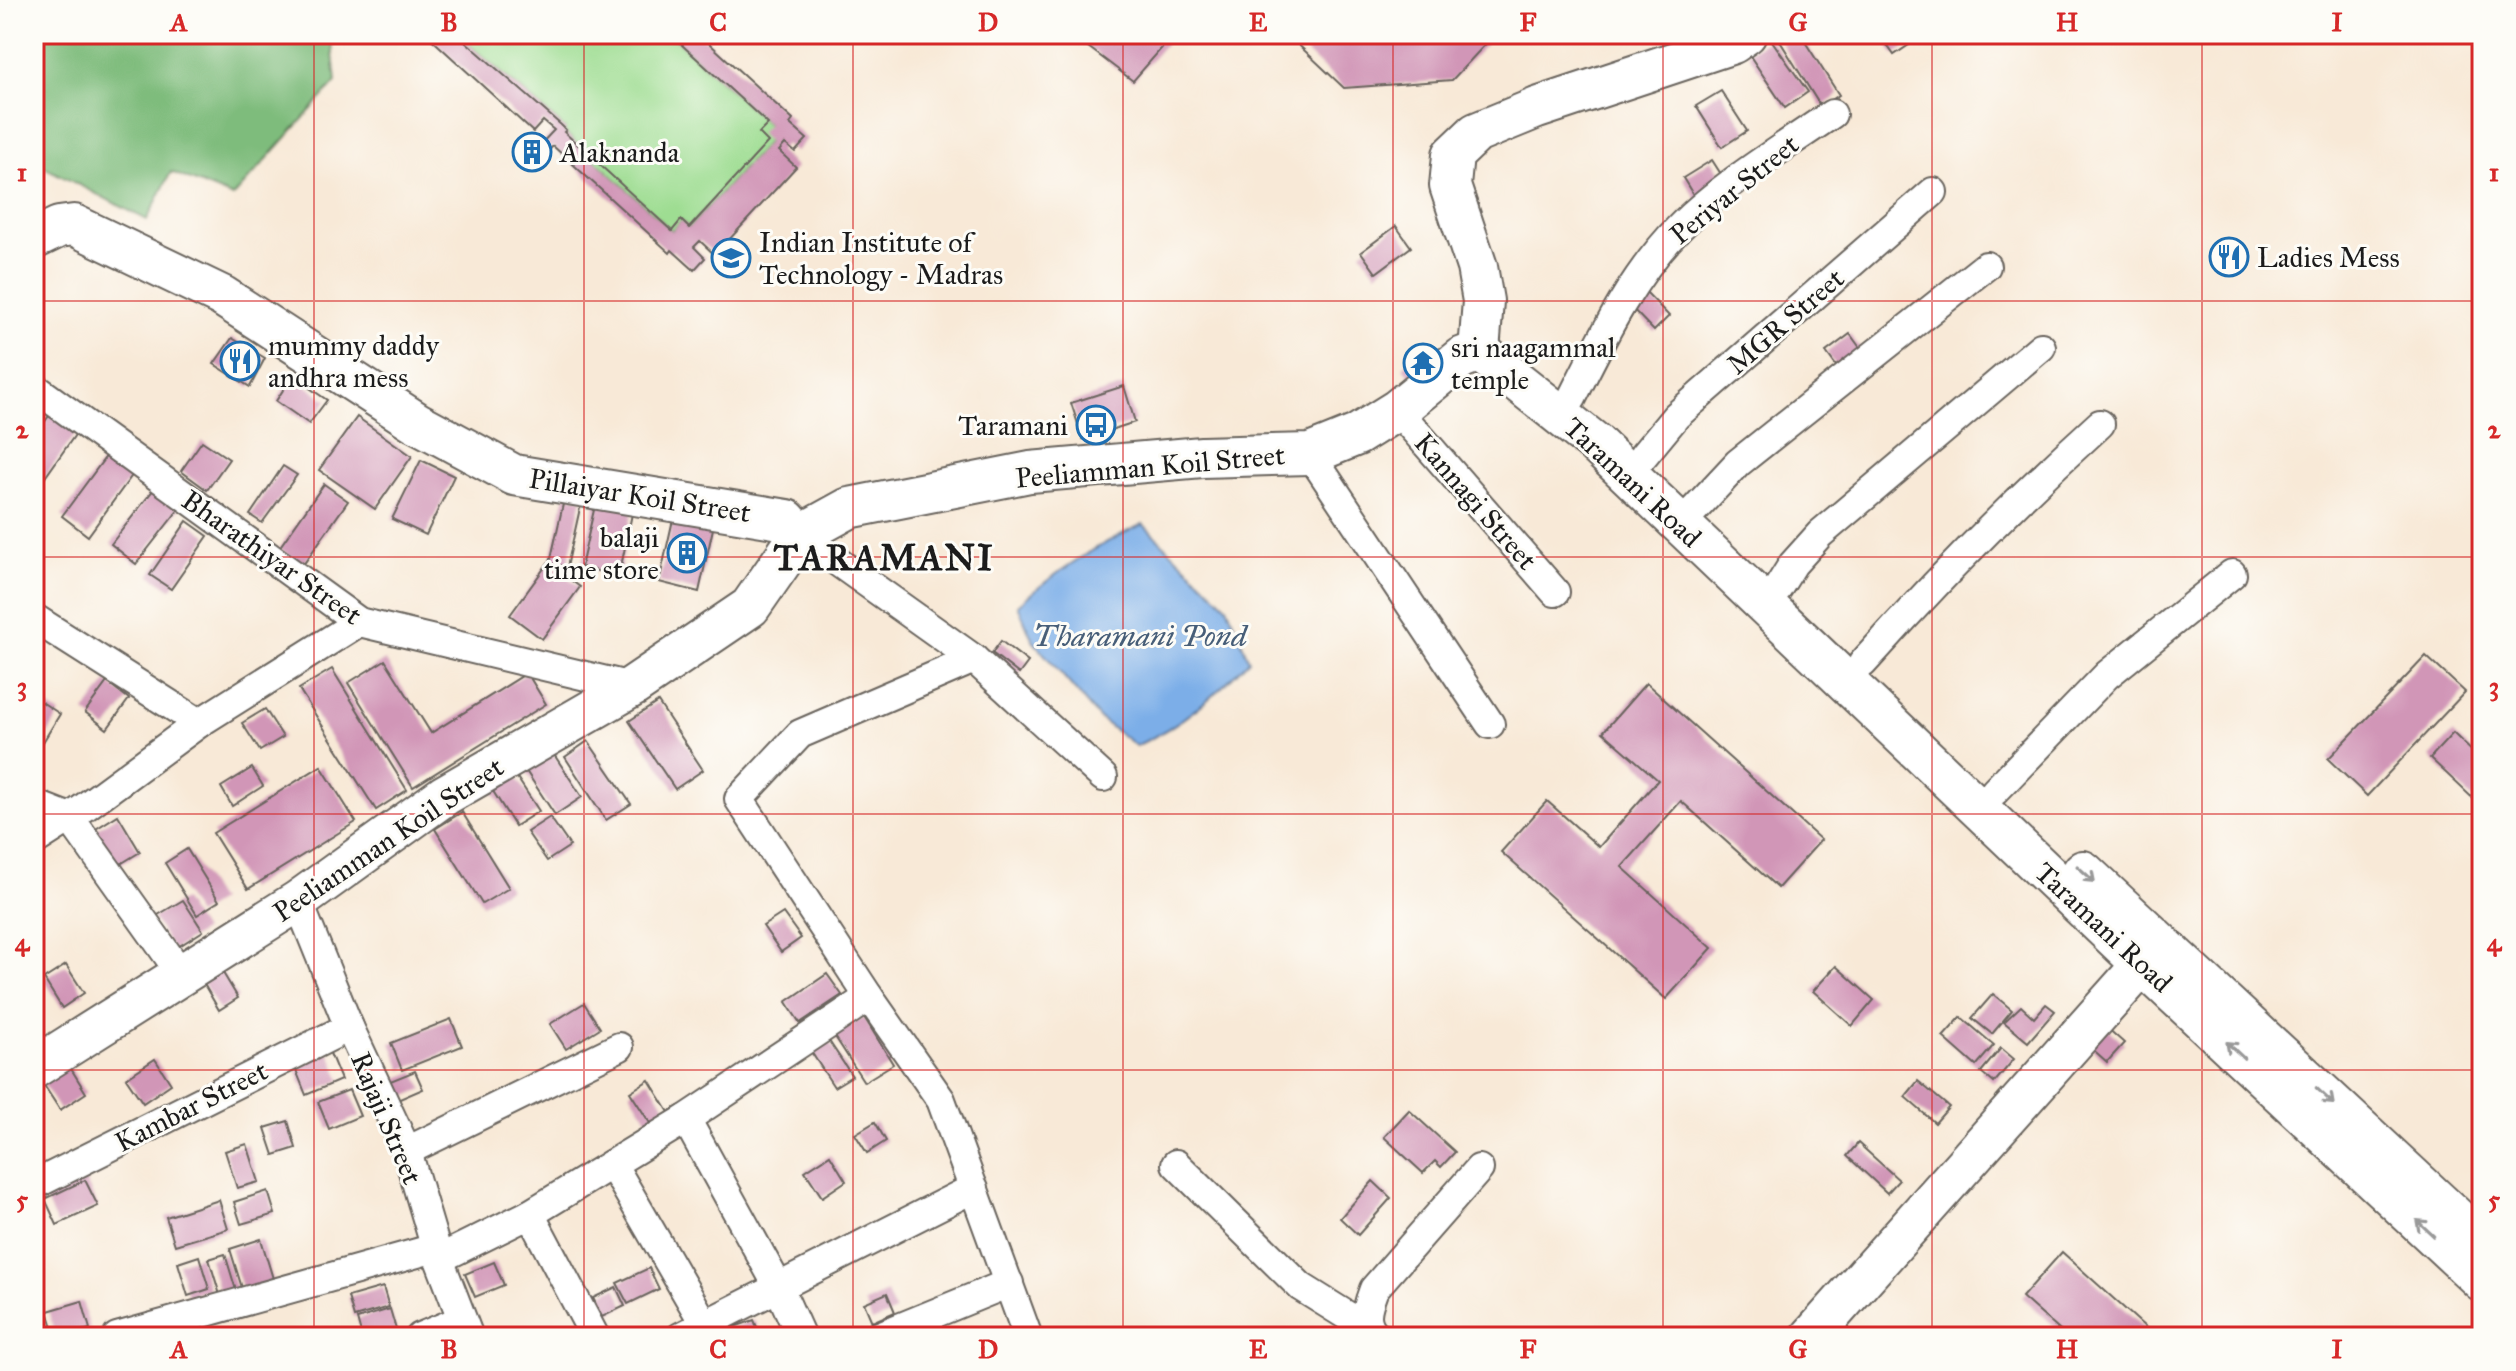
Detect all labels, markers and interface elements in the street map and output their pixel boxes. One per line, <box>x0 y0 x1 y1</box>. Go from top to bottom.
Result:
text: A <box>168 6 188 38</box>
text: B <box>440 6 458 38</box>
text: C <box>709 6 727 38</box>
text: D <box>978 6 998 38</box>
text: E <box>1249 6 1268 38</box>
text: F <box>1520 6 1537 38</box>
text: G <box>1788 6 1808 38</box>
text: H <box>2056 6 2079 38</box>
text: I <box>2331 6 2343 38</box>
street label: Periyar Street <box>1663 127 1806 252</box>
building icon: Alaknanda <box>511 131 553 173</box>
place label: Alaknanda <box>559 135 679 170</box>
text: 1 <box>17 156 27 188</box>
text: 1 <box>2489 156 2499 188</box>
place label: Indian Institute of Technology - Madras <box>759 225 1003 292</box>
restaurant icon: Ladies Mess <box>2208 236 2250 278</box>
school or university icon: Indian Institute of Technology - Madras <box>710 237 752 279</box>
place label: Ladies Mess <box>2257 240 2400 275</box>
street label: MGR Street <box>1719 261 1851 382</box>
place label: mummy daddy andhra mess <box>268 328 440 395</box>
place label: sri naagammal temple <box>1451 330 1616 397</box>
restaurant icon: mummy daddy andhra mess <box>219 340 261 382</box>
temple icon: sri naagammal temple <box>1402 342 1444 384</box>
bus stop icon: Taramani <box>1075 404 1117 446</box>
place label: Taramani <box>958 408 1068 443</box>
street label: Taramani Road <box>1557 410 1709 555</box>
text: 2 <box>16 413 30 445</box>
text: 2 <box>2488 413 2502 445</box>
street label: Kannagi Street <box>1407 426 1545 577</box>
street label: Peeliamman Koil Street <box>1014 437 1286 496</box>
street label: Pillaiyar Koil Street <box>527 461 753 530</box>
street label: Bharathiyar Street <box>175 482 369 633</box>
place label: balaji time store <box>544 520 659 587</box>
building icon: balaji time store <box>666 532 708 574</box>
district label: TARAMANI <box>773 536 995 580</box>
water label: Tharamani Pond <box>1033 618 1249 654</box>
text: 3 <box>17 670 27 702</box>
text: 3 <box>2489 670 2499 702</box>
street label: Peeliamman Koil Street <box>266 749 510 930</box>
street label: Taramani Road <box>2028 855 2180 1000</box>
one-way arrow <box>2075 864 2095 882</box>
text: 4 <box>15 926 31 958</box>
text: 4 <box>2487 926 2503 958</box>
one-way arrow <box>2225 1041 2245 1060</box>
street label: Rajaji Street <box>343 1047 430 1190</box>
street label: Kambar Street <box>109 1053 273 1160</box>
one-way arrow <box>2315 1086 2335 1104</box>
text: 5 <box>16 1183 29 1215</box>
text: 5 <box>2488 1183 2501 1215</box>
one-way arrow <box>2415 1218 2435 1237</box>
text: A <box>168 1333 188 1365</box>
text: B <box>440 1333 458 1365</box>
text: C <box>709 1333 727 1365</box>
text: D <box>978 1333 998 1365</box>
text: E <box>1249 1333 1268 1365</box>
text: F <box>1520 1333 1537 1365</box>
text: G <box>1788 1333 1808 1365</box>
text: H <box>2056 1333 2079 1365</box>
text: I <box>2331 1333 2343 1365</box>

